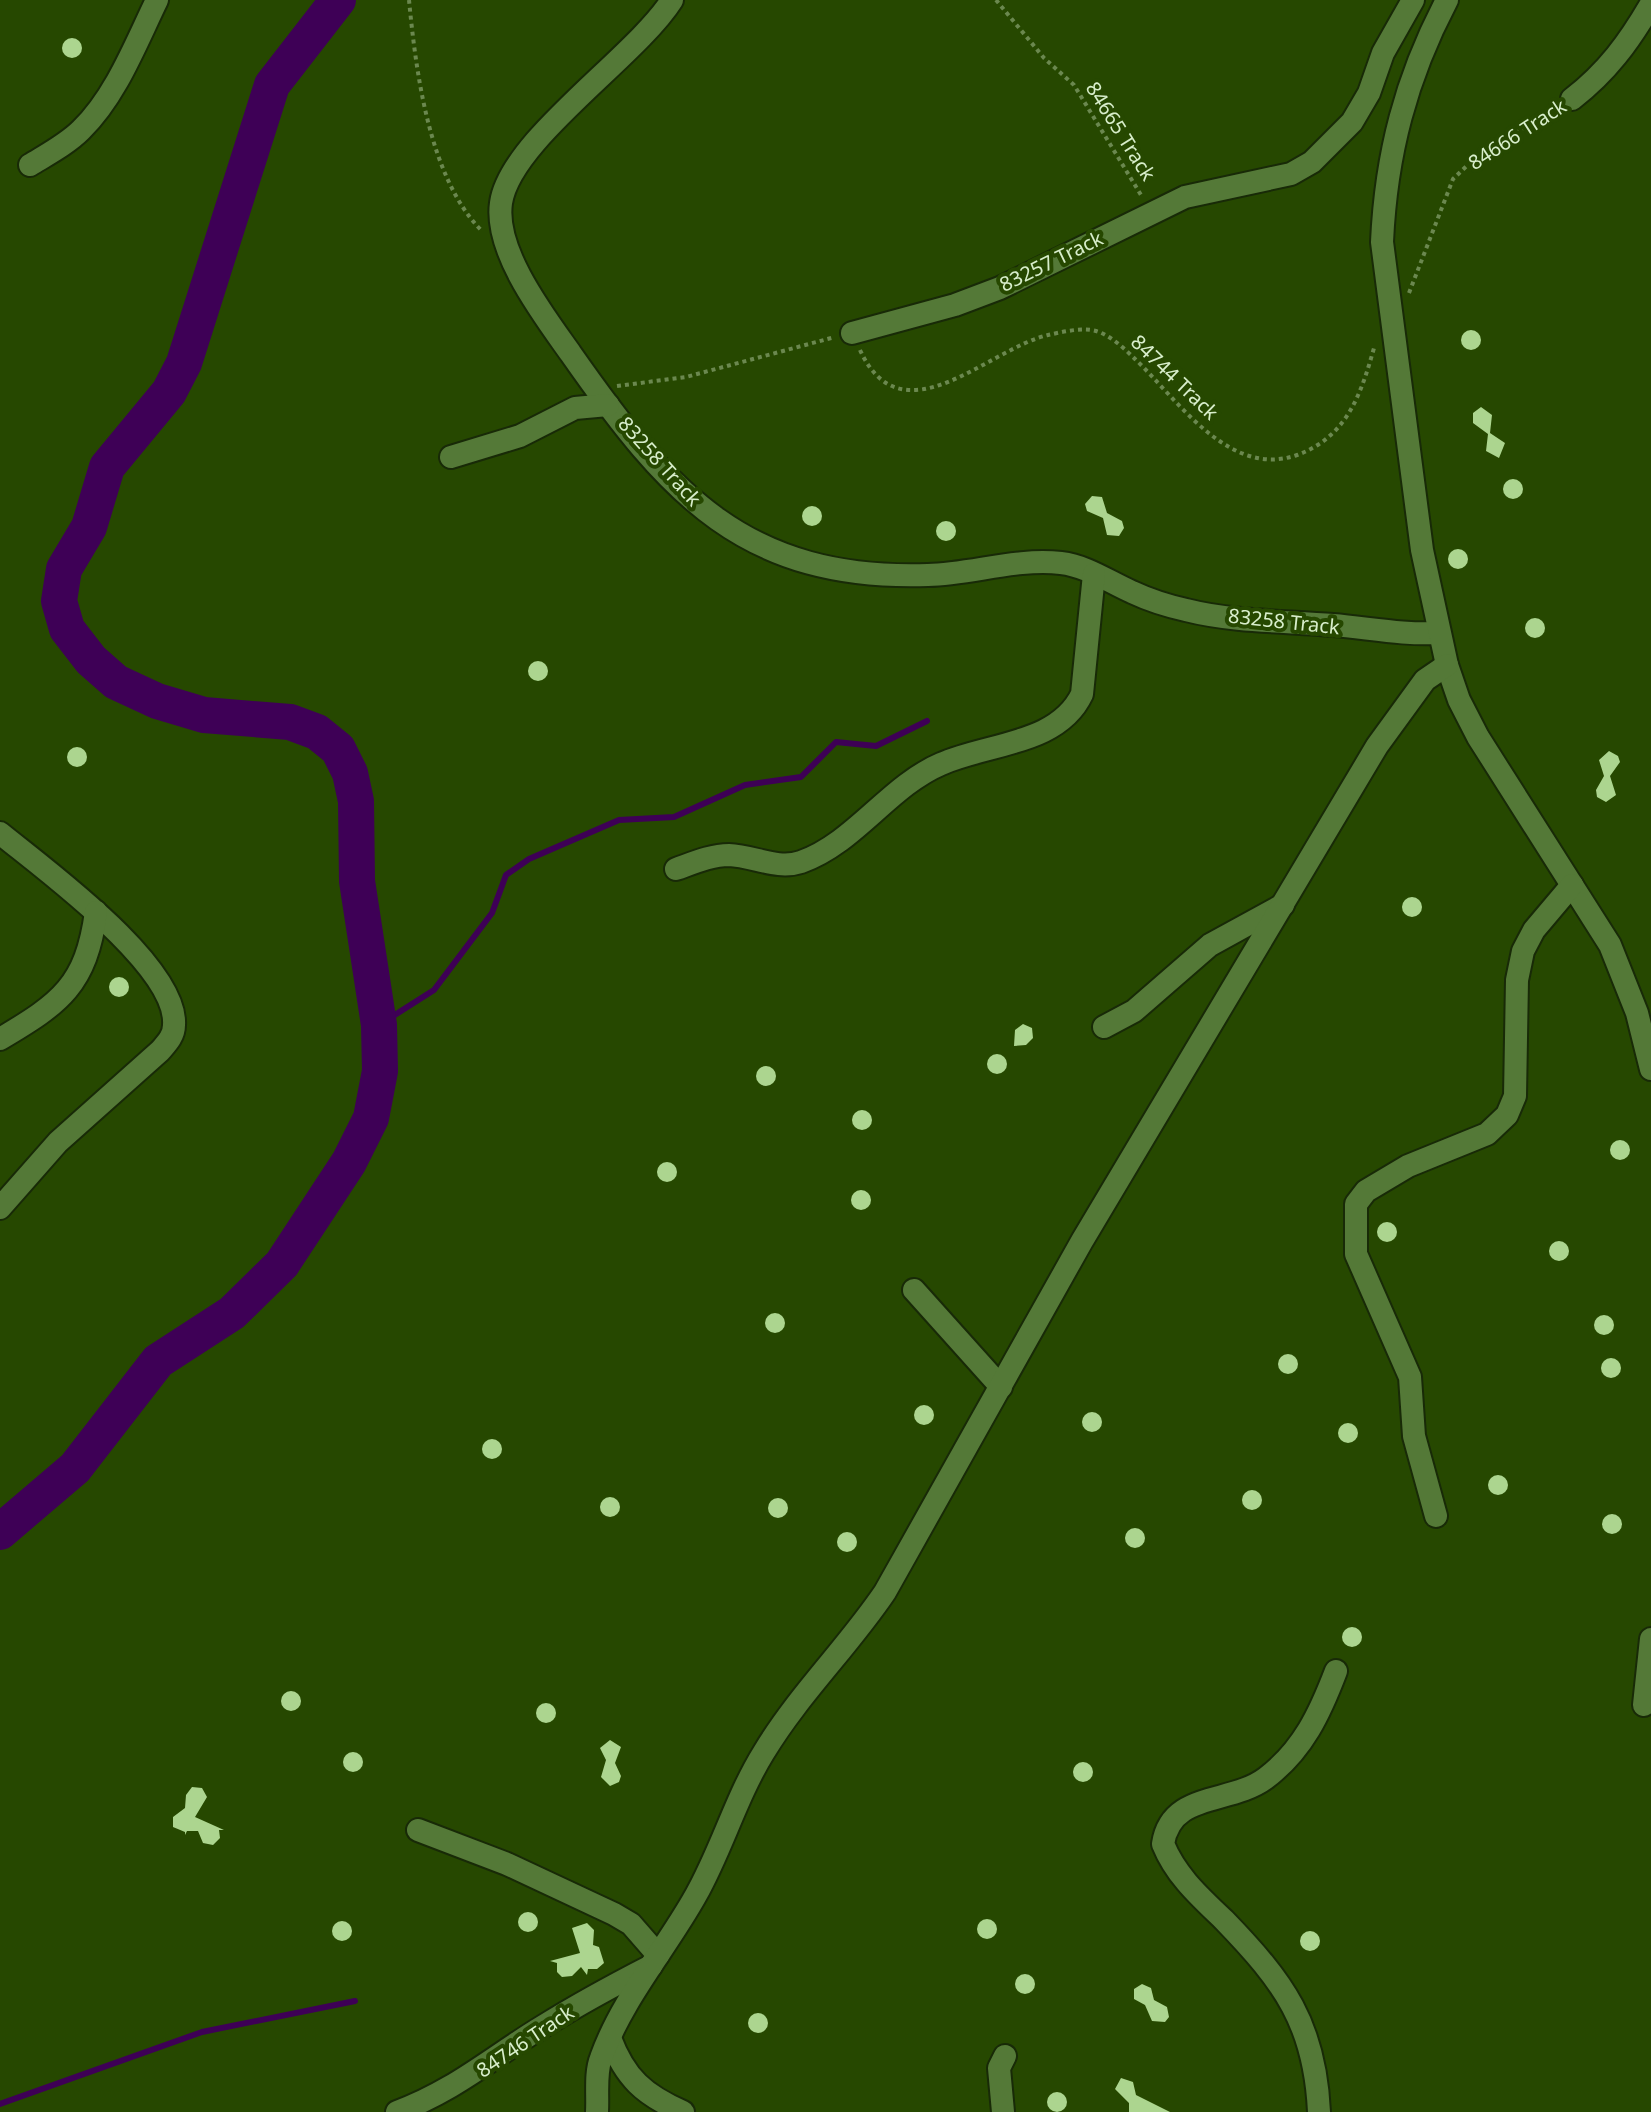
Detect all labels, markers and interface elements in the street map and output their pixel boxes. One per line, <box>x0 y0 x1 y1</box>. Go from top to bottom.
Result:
street label: 84665 Track <box>1080 76 1162 186</box>
street label: 84666 Track <box>1463 92 1572 176</box>
street label: 83257 Track <box>995 224 1107 298</box>
street label: 84744 Track <box>1125 328 1225 426</box>
street label: 83258 Track <box>613 410 708 512</box>
street label: 83258 Track <box>1227 602 1341 640</box>
street label: 84746 Track <box>471 1998 579 2083</box>

